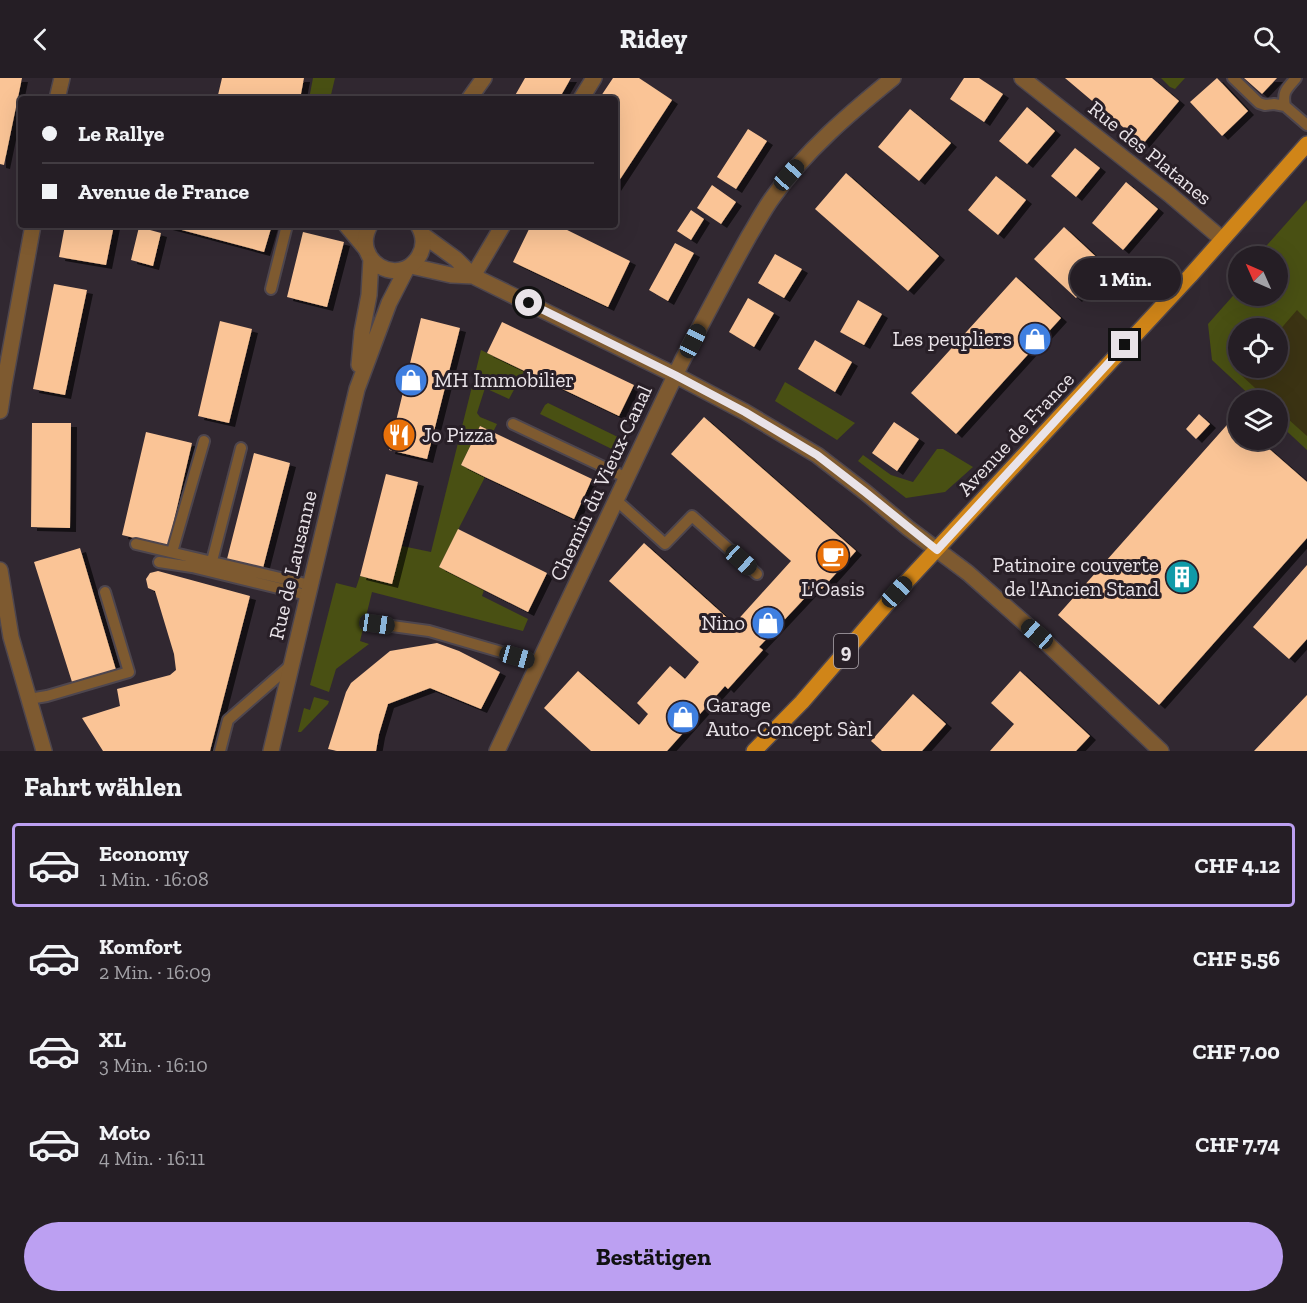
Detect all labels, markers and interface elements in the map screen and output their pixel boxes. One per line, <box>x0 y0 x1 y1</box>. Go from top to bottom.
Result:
icon: back <box>24 23 57 56</box>
text: Ridey <box>620 23 687 55</box>
icon: search <box>1250 23 1283 56</box>
street label: Rue des Platanes <box>1084 95 1217 210</box>
text: Le Rallye <box>78 120 164 147</box>
car <box>770 156 808 194</box>
text: Avenue de France <box>78 178 249 205</box>
north arrow <box>1228 246 1288 306</box>
map controls <box>1228 246 1288 450</box>
callout: 1 Min. <box>1070 258 1180 300</box>
text: 1 Min. <box>1099 267 1152 291</box>
route start <box>515 289 542 316</box>
button: locate <box>1228 318 1288 378</box>
car <box>677 321 709 361</box>
shop icon: Les peupliers <box>1017 321 1053 357</box>
place label: Les peupliers <box>893 326 1012 351</box>
route end <box>1111 331 1138 358</box>
shop icon: MH Immobilier <box>393 362 429 398</box>
place label: MH Immobilier <box>434 367 574 392</box>
street label: Avenue de France <box>952 367 1079 501</box>
street label: Chemin du Vieux-Canal <box>544 381 657 585</box>
button: layers <box>1228 390 1288 450</box>
restaurant icon: Jo Pizza <box>381 417 417 453</box>
place label: Jo Pizza <box>422 422 494 447</box>
street label: Rue de Lausanne <box>263 488 322 642</box>
cafe icon: L'Oasis <box>815 538 851 574</box>
car <box>722 541 760 579</box>
place label: Patinoire couverte de l'Ancien Stand <box>992 552 1159 601</box>
building icon: Patinoire couverte de l'Ancien Stand <box>1164 559 1200 595</box>
car <box>878 573 916 611</box>
place label: L'Oasis <box>801 576 865 601</box>
shop icon: Nino <box>750 605 786 641</box>
place label: Nino <box>701 610 745 635</box>
car <box>358 613 396 635</box>
car <box>1018 615 1056 653</box>
road number: 9 <box>834 634 858 668</box>
car <box>497 643 537 671</box>
place label: Garage Auto-Concept Sàrl <box>706 692 873 741</box>
shop icon: Garage Auto-Concept Sàrl <box>665 699 701 735</box>
text: Fahrt wählen <box>24 771 182 803</box>
icon: car <box>27 838 81 892</box>
text: Economy <box>99 840 189 867</box>
text: CHF 4.12 <box>1195 852 1280 879</box>
text: 1 Min. · 16:08 <box>99 867 209 891</box>
icon: car <box>27 931 81 985</box>
text: Komfort <box>99 933 182 960</box>
text: CHF 5.56 <box>1193 945 1280 972</box>
text: 2 Min. · 16:09 <box>99 960 211 984</box>
icon: car <box>27 1024 81 1078</box>
text: XL <box>99 1026 126 1053</box>
text: CHF 7.00 <box>1192 1038 1280 1065</box>
text: 3 Min. · 16:10 <box>99 1053 208 1077</box>
icon: car <box>27 1117 81 1171</box>
text: Moto <box>99 1119 150 1146</box>
text: CHF 7.74 <box>1195 1131 1280 1158</box>
text: 4 Min. · 16:11 <box>99 1146 205 1170</box>
button: Bestätigen <box>24 1222 1283 1291</box>

